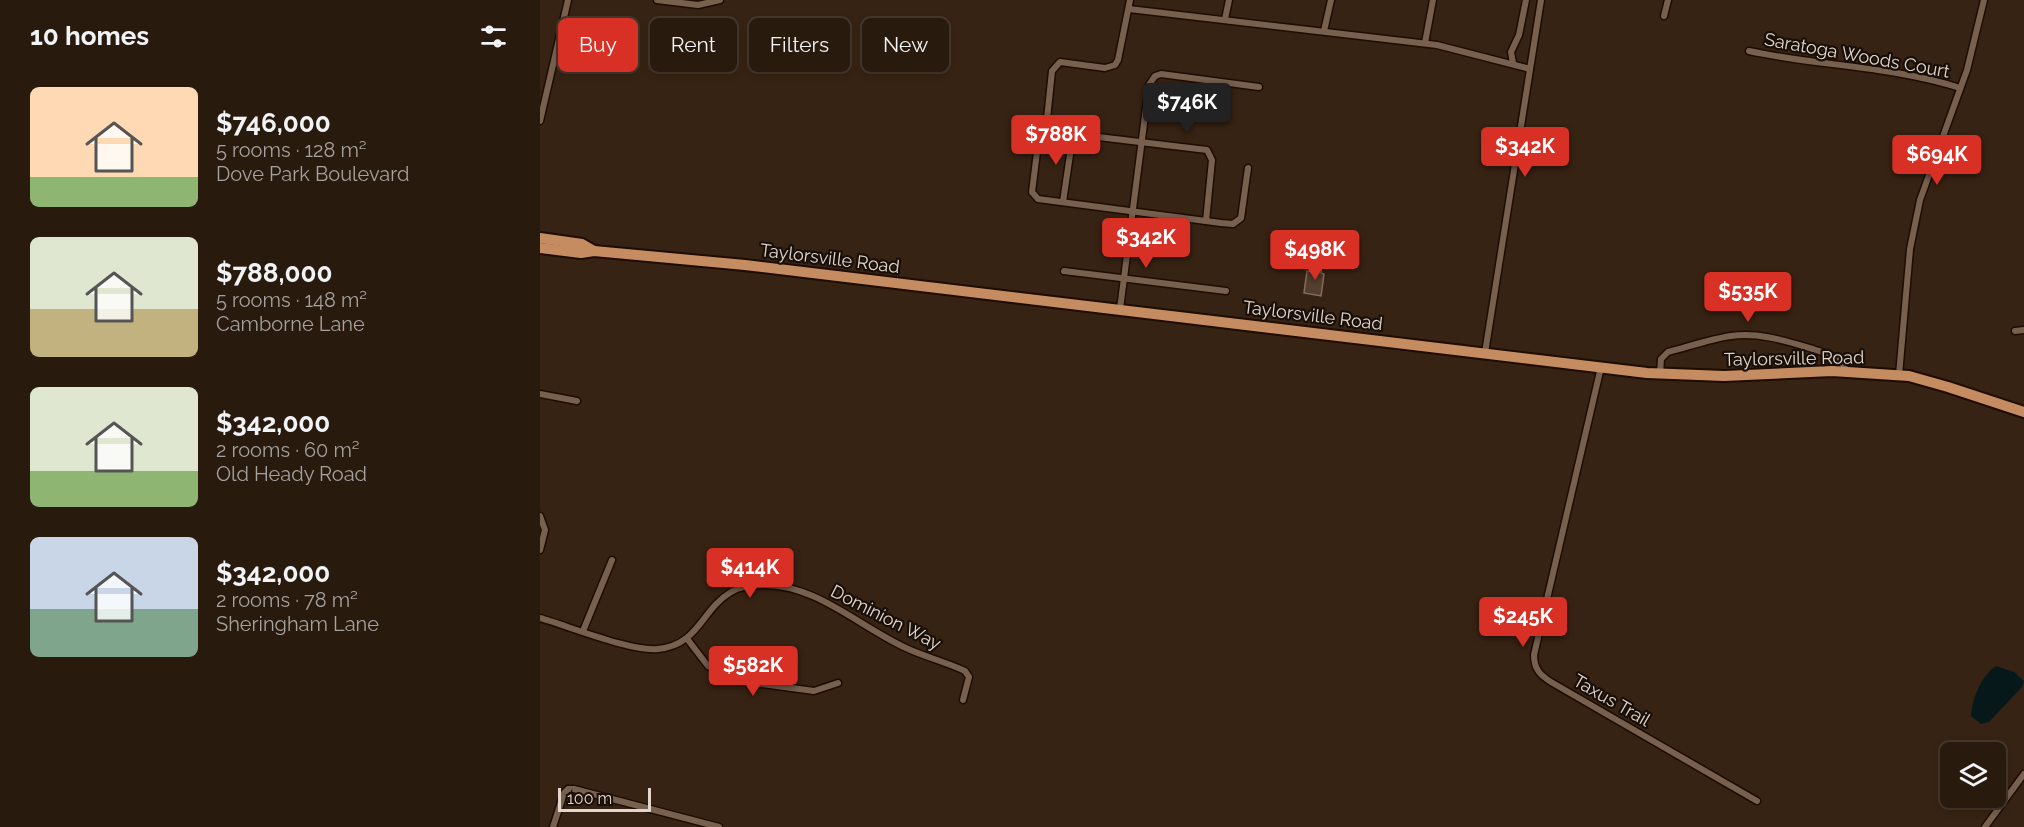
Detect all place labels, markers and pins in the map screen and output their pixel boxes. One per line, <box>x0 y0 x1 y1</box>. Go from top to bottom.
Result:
pin: $746K <box>1145 83 1229 134</box>
pin: $788K <box>1014 115 1098 166</box>
pin: $342K <box>1483 127 1567 178</box>
pin: $694K <box>1895 135 1979 186</box>
pin: $342K <box>1104 218 1188 269</box>
pin: $498K <box>1273 230 1357 281</box>
pin: $535K <box>1706 272 1790 323</box>
pin: $414K <box>708 548 792 599</box>
pin: $245K <box>1481 597 1565 648</box>
pin: $582K <box>711 646 795 697</box>

